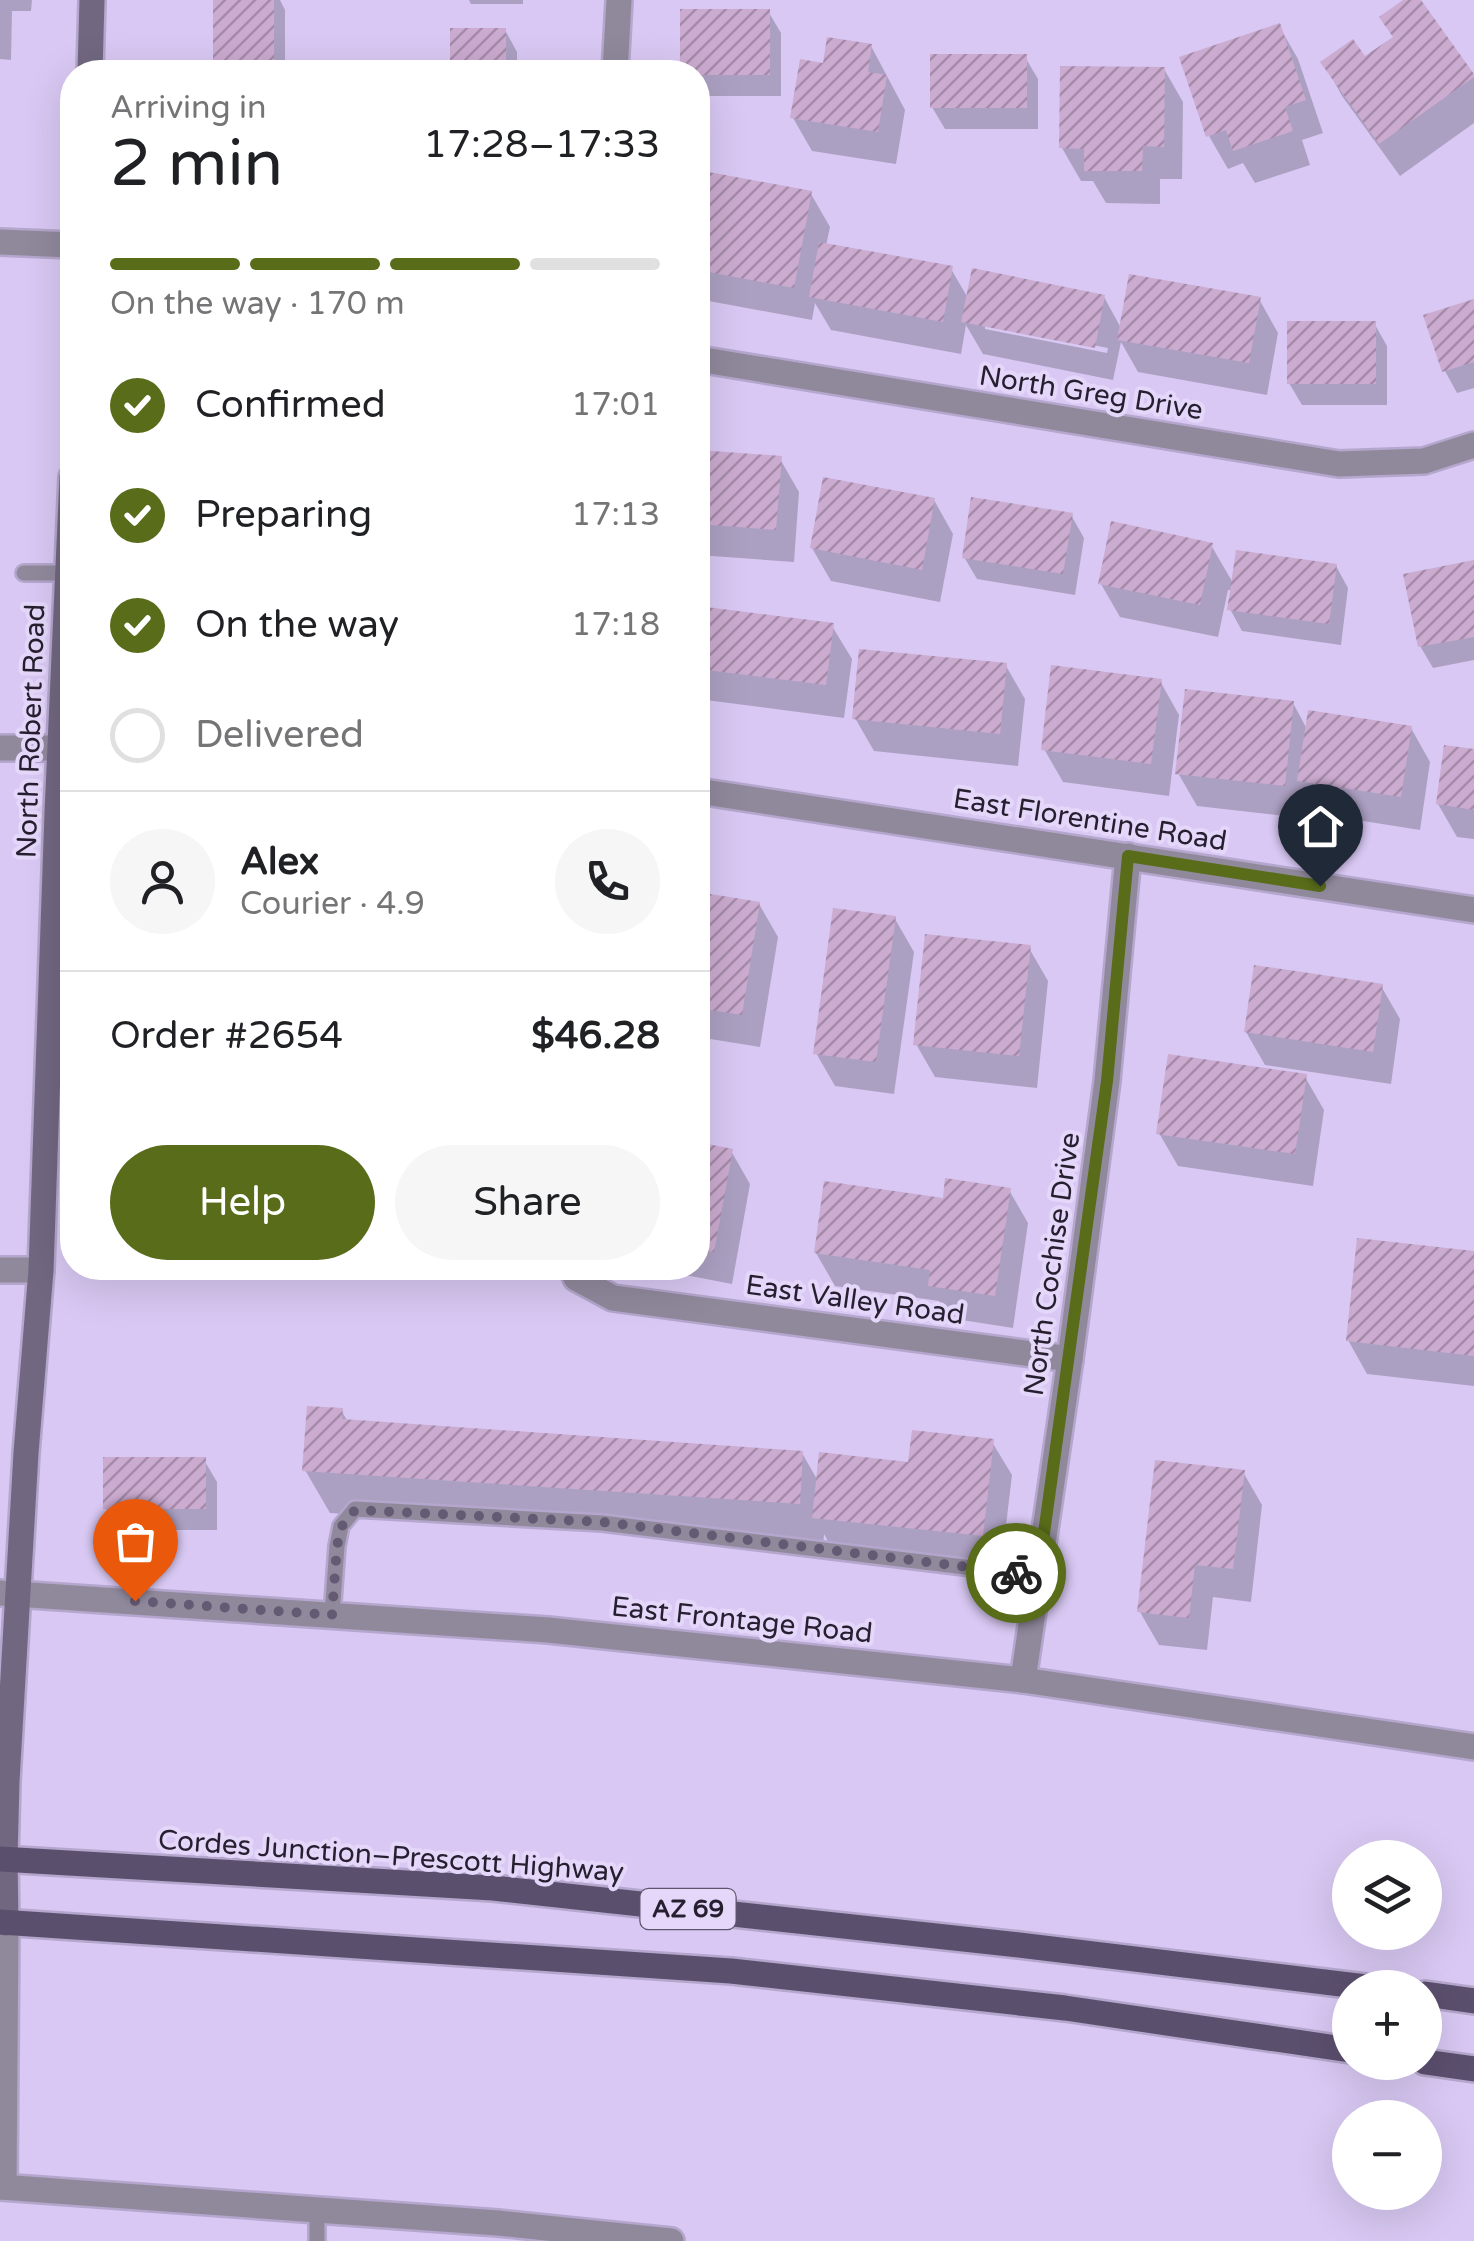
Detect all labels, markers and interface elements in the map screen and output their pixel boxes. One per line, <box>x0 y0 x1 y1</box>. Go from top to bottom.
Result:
text: Arriving in <box>110 89 267 127</box>
text: 17:28–17:33 <box>423 122 660 168</box>
text: 2 min <box>110 125 283 204</box>
text: On the way · 170 m <box>110 285 405 323</box>
street label: North Greg Drive <box>977 359 1205 427</box>
icon: check <box>110 378 165 433</box>
text: Confirmed <box>195 382 386 428</box>
text: 17:01 <box>571 386 660 424</box>
icon: check <box>110 488 165 543</box>
text: Preparing <box>195 492 372 538</box>
text: 17:13 <box>571 496 660 534</box>
icon: check <box>110 598 165 653</box>
text: On the way <box>195 602 399 648</box>
street label: North Robert Road <box>10 603 52 859</box>
text: 17:18 <box>571 606 660 644</box>
text: Delivered <box>195 712 364 758</box>
street label: East Florentine Road <box>951 782 1229 858</box>
pin <box>1278 784 1363 887</box>
icon: home <box>1293 799 1348 854</box>
button: person <box>110 829 215 934</box>
button: phone <box>555 829 660 934</box>
text: Alex <box>240 839 319 885</box>
text: Courier · 4.9 <box>240 885 425 923</box>
text: Order #2654 <box>110 1013 343 1059</box>
text: $46.28 <box>531 1013 660 1059</box>
street label: North Cochise Drive <box>1017 1130 1087 1398</box>
button: Help <box>110 1145 375 1260</box>
button: Share <box>395 1145 660 1260</box>
street label: East Valley Road <box>743 1268 967 1332</box>
pin <box>93 1499 178 1602</box>
icon: bag <box>108 1514 163 1569</box>
courier <box>966 1523 1066 1623</box>
icon: bike <box>989 1546 1044 1601</box>
street label: East Frontage Road <box>610 1589 874 1651</box>
street label: Cordes Junction–Prescott Highway <box>157 1823 625 1889</box>
map controls <box>1332 1840 1442 2210</box>
button: layers <box>1332 1840 1442 1950</box>
road number: AZ 69 <box>640 1889 736 1929</box>
button: + <box>1332 1970 1442 2080</box>
button: − <box>1332 2100 1442 2210</box>

